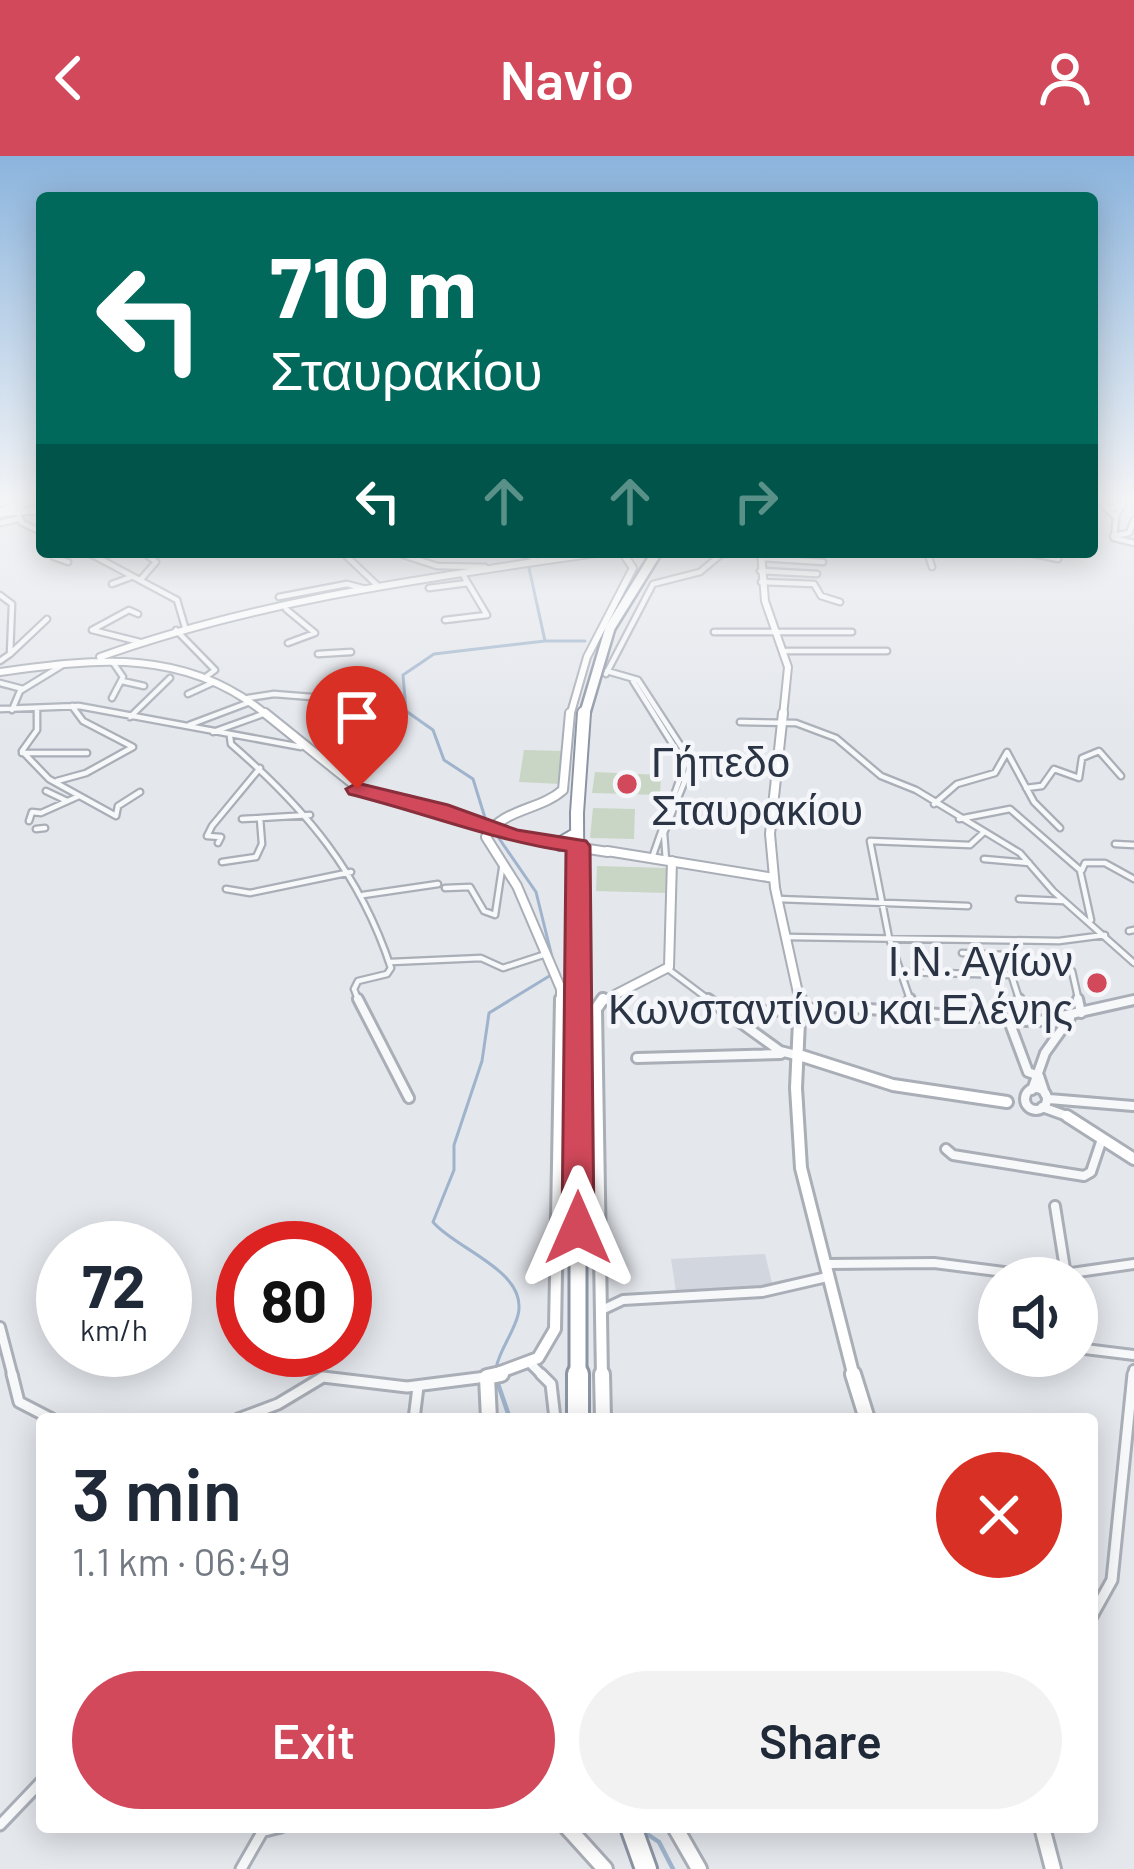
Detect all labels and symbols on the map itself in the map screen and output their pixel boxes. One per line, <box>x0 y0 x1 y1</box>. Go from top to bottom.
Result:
pin <box>306 666 408 789</box>
place label: Γήπεδο Σταυρακίου <box>651 735 863 834</box>
marker: Γήπεδο Σταυρακίου <box>614 771 640 797</box>
place label: Ι.Ν. Αγίων Κωνσταντίνου και Ελένης <box>608 934 1073 1033</box>
marker: Ι.Ν. Αγίων Κωνσταντίνου και Ελένης <box>1084 970 1110 996</box>
position arrow <box>515 1165 641 1291</box>
speed limit sign: 80 <box>216 1221 372 1377</box>

